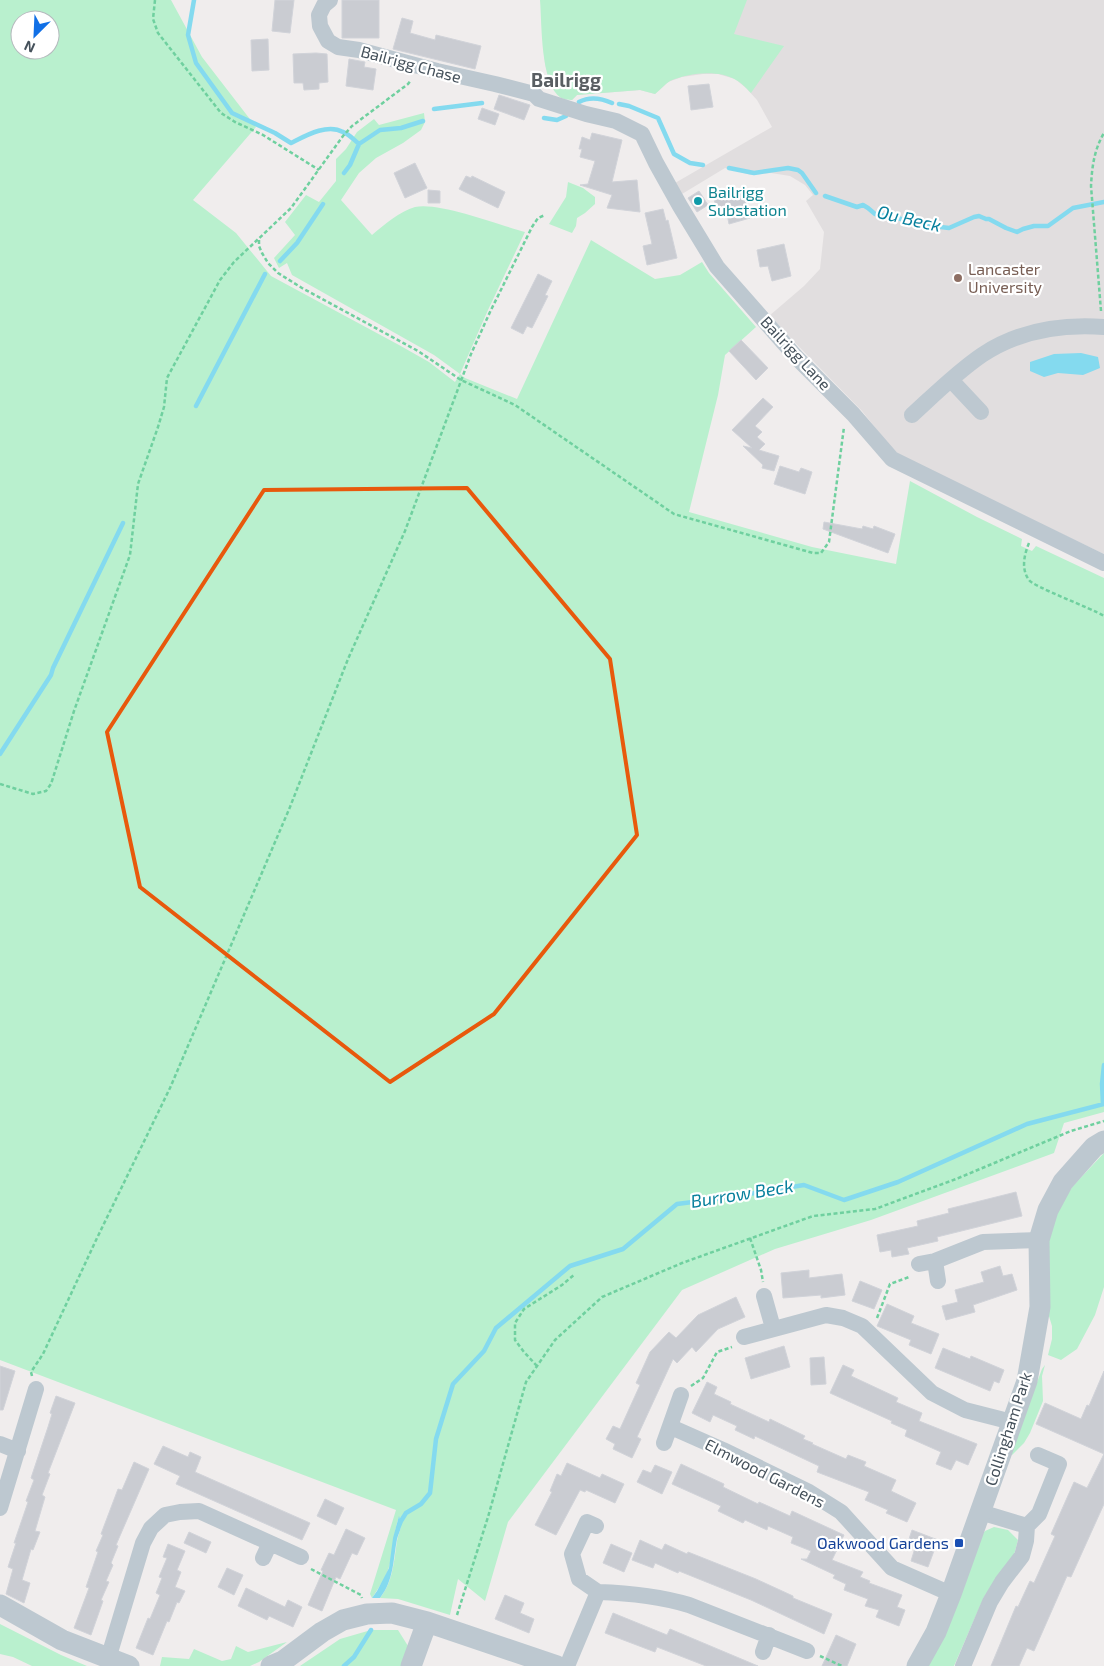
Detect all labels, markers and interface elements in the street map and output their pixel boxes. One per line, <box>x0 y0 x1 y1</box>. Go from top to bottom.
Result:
north arrow <box>10 10 60 60</box>
text: N <box>21 38 38 57</box>
street label: Bailrigg Chase <box>359 41 463 86</box>
district label: Bailrigg <box>531 68 601 91</box>
place label: Bailrigg Substation <box>708 182 787 219</box>
marker: Bailrigg Substation <box>692 195 704 207</box>
water label: Ou Beck <box>875 200 943 236</box>
place label: Lancaster University <box>968 259 1043 296</box>
marker: Lancaster University <box>952 272 964 284</box>
street label: Bailrigg Lane <box>757 312 835 394</box>
water label: Burrow Beck <box>689 1174 795 1212</box>
street label: Collingham Park <box>980 1370 1035 1488</box>
street label: Elmwood Gardens <box>702 1434 828 1511</box>
place label: Oakwood Gardens <box>817 1533 949 1552</box>
marker: Oakwood Gardens <box>953 1537 965 1549</box>

